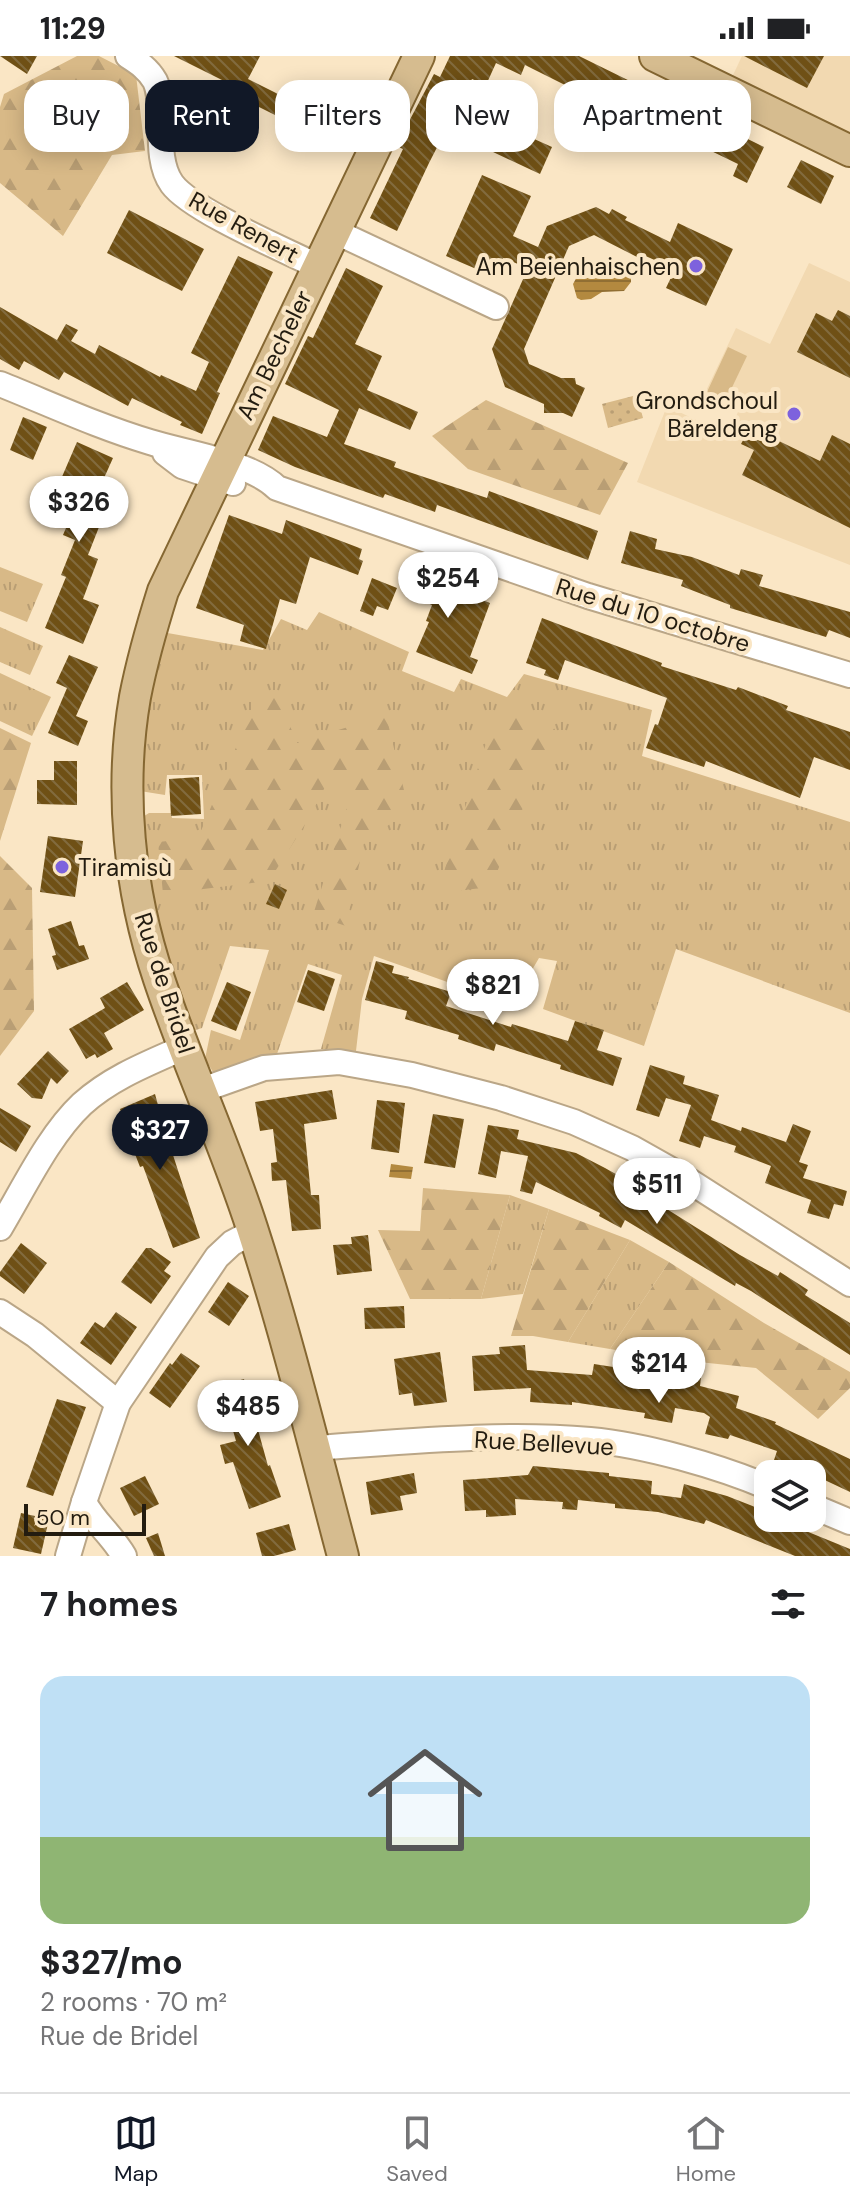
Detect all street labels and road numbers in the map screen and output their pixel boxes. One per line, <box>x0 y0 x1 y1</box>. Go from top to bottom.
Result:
street label: Rue Renert <box>184 184 304 270</box>
street label: Am Becheler <box>229 285 319 425</box>
street label: Rue du 10 octobre <box>552 571 754 659</box>
street label: Rue de Bridel <box>128 909 202 1057</box>
street label: Rue Bellevue <box>473 1424 615 1462</box>

